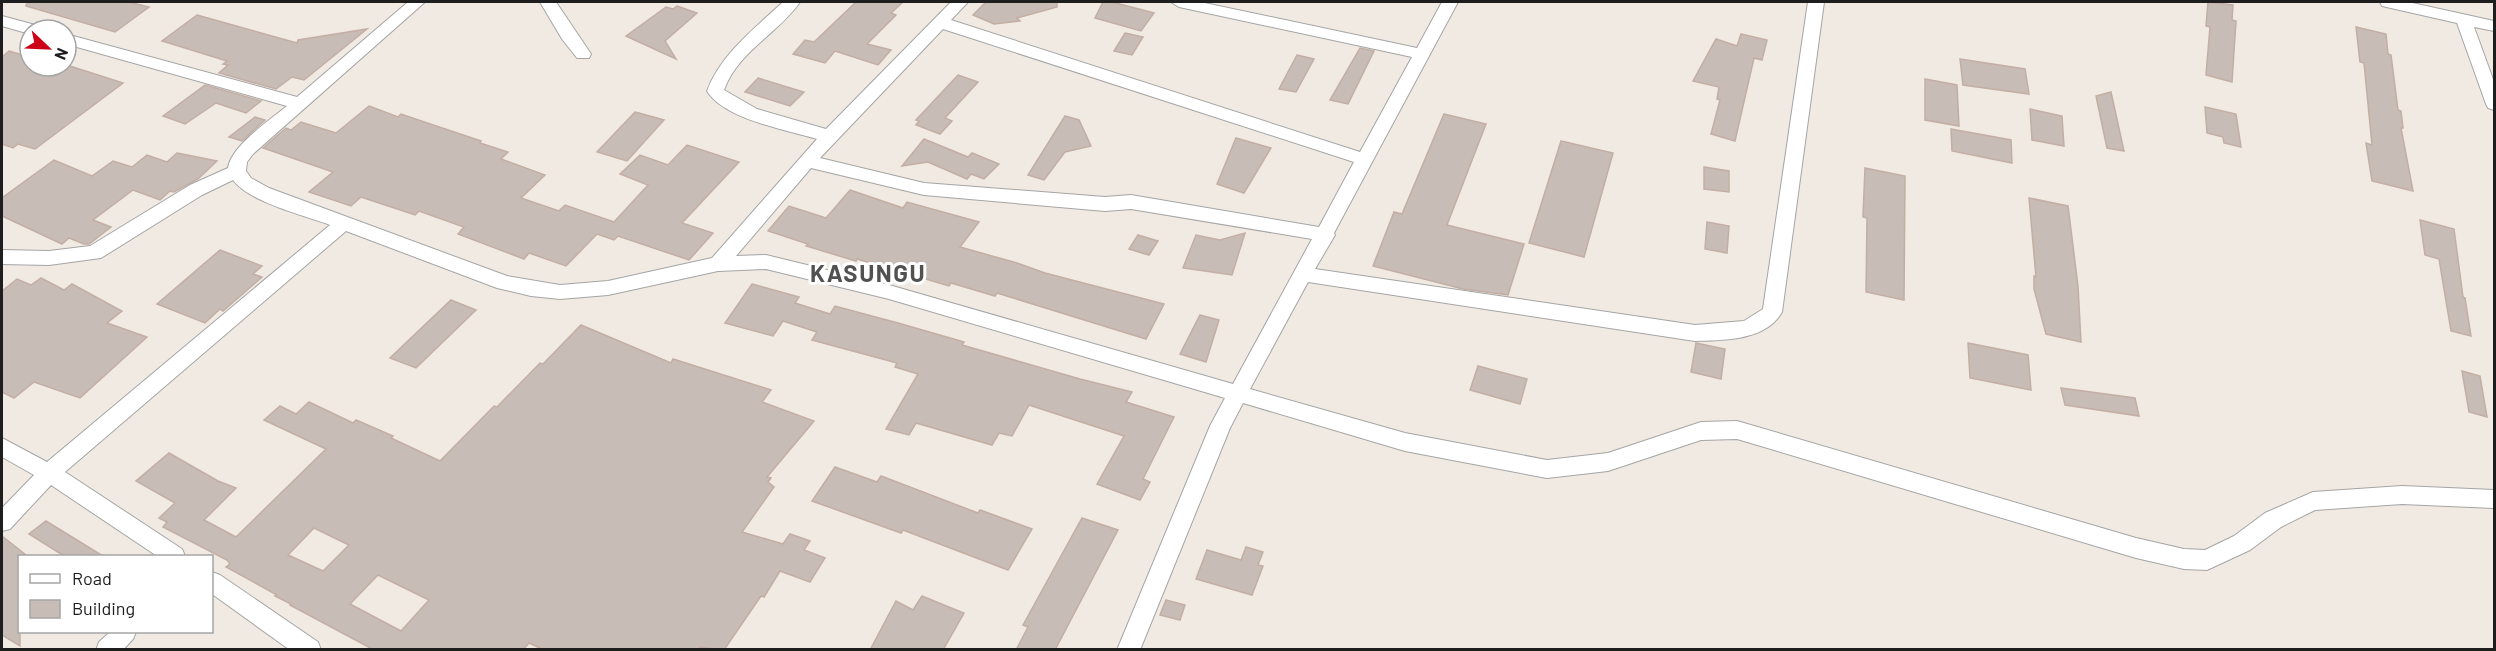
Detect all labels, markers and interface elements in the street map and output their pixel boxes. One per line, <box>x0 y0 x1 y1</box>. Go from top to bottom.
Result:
north arrow <box>18 18 78 78</box>
text: N <box>51 45 73 63</box>
district label: KASUNGU <box>810 258 926 287</box>
legend <box>18 555 213 633</box>
text: Road <box>72 567 112 589</box>
text: Building <box>72 597 135 619</box>

